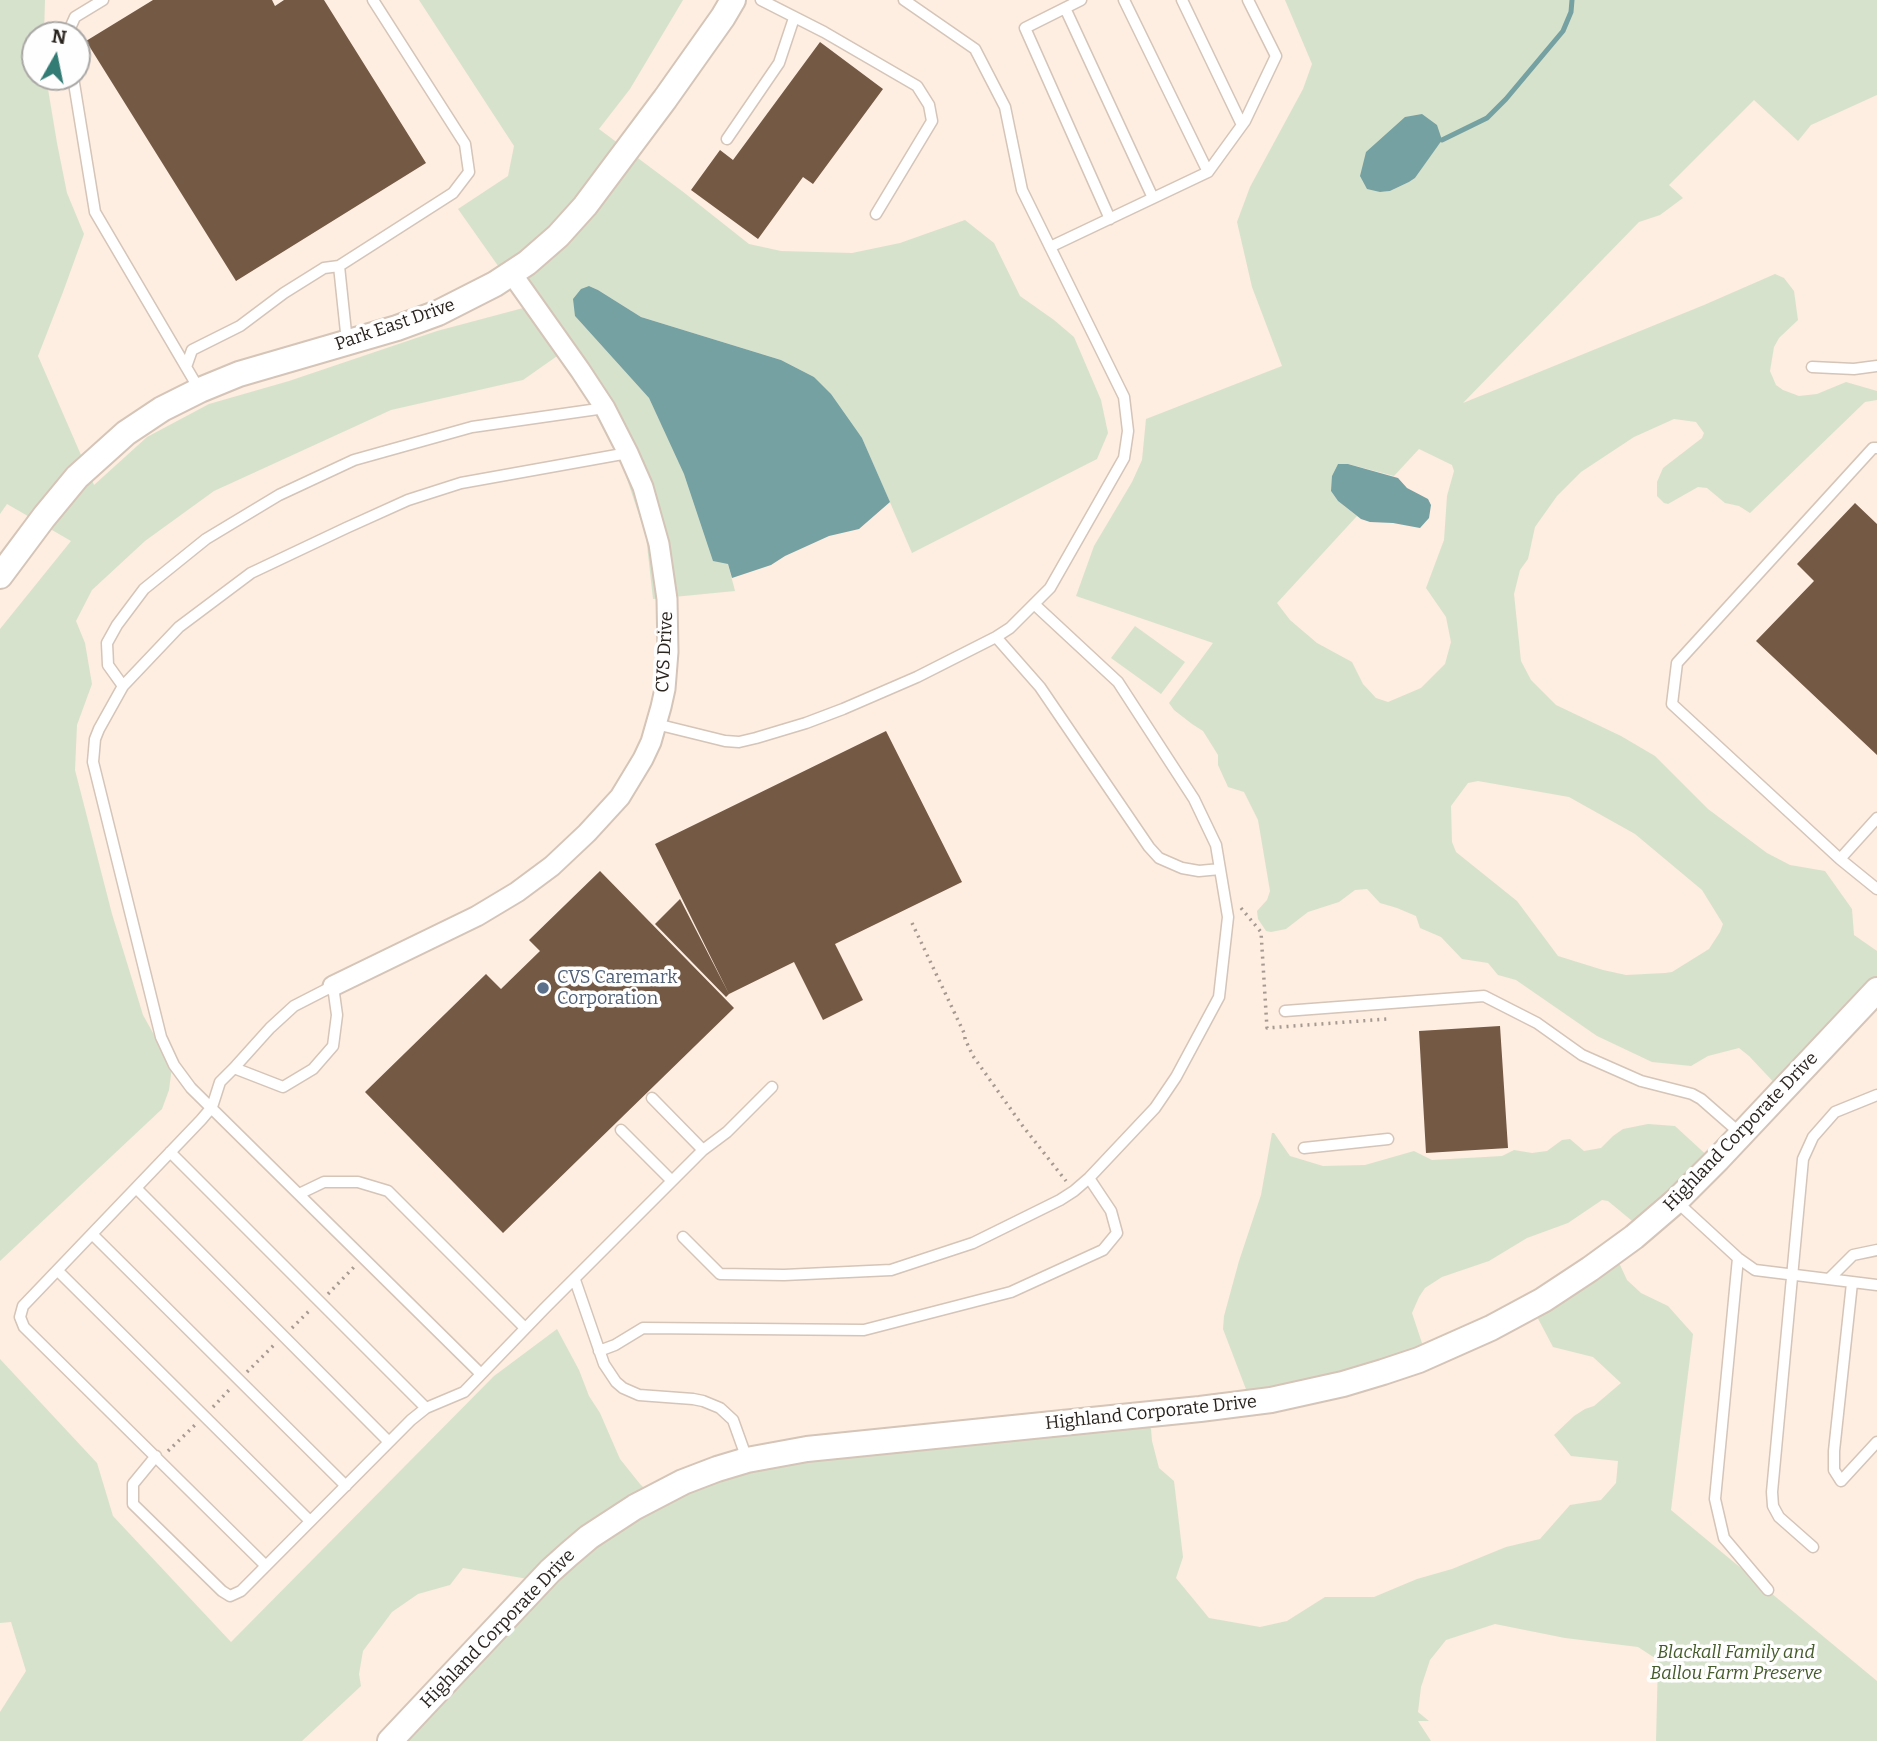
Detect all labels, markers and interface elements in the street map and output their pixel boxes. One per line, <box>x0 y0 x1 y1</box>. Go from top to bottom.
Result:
north arrow <box>21 21 91 91</box>
text: N <box>50 24 68 49</box>
street label: Park East Drive <box>332 294 458 356</box>
street label: CVS Drive <box>652 611 678 693</box>
place label: CVS Caremark Corporation <box>557 967 677 1010</box>
marker: CVS Caremark Corporation <box>535 980 551 996</box>
street label: Highland Corporate Drive <box>1659 1048 1823 1216</box>
street label: Highland Corporate Drive <box>1044 1391 1258 1435</box>
street label: Highland Corporate Drive <box>416 1545 580 1713</box>
park label: Blackall Family and Ballou Farm Preserve <box>1650 1642 1822 1684</box>

